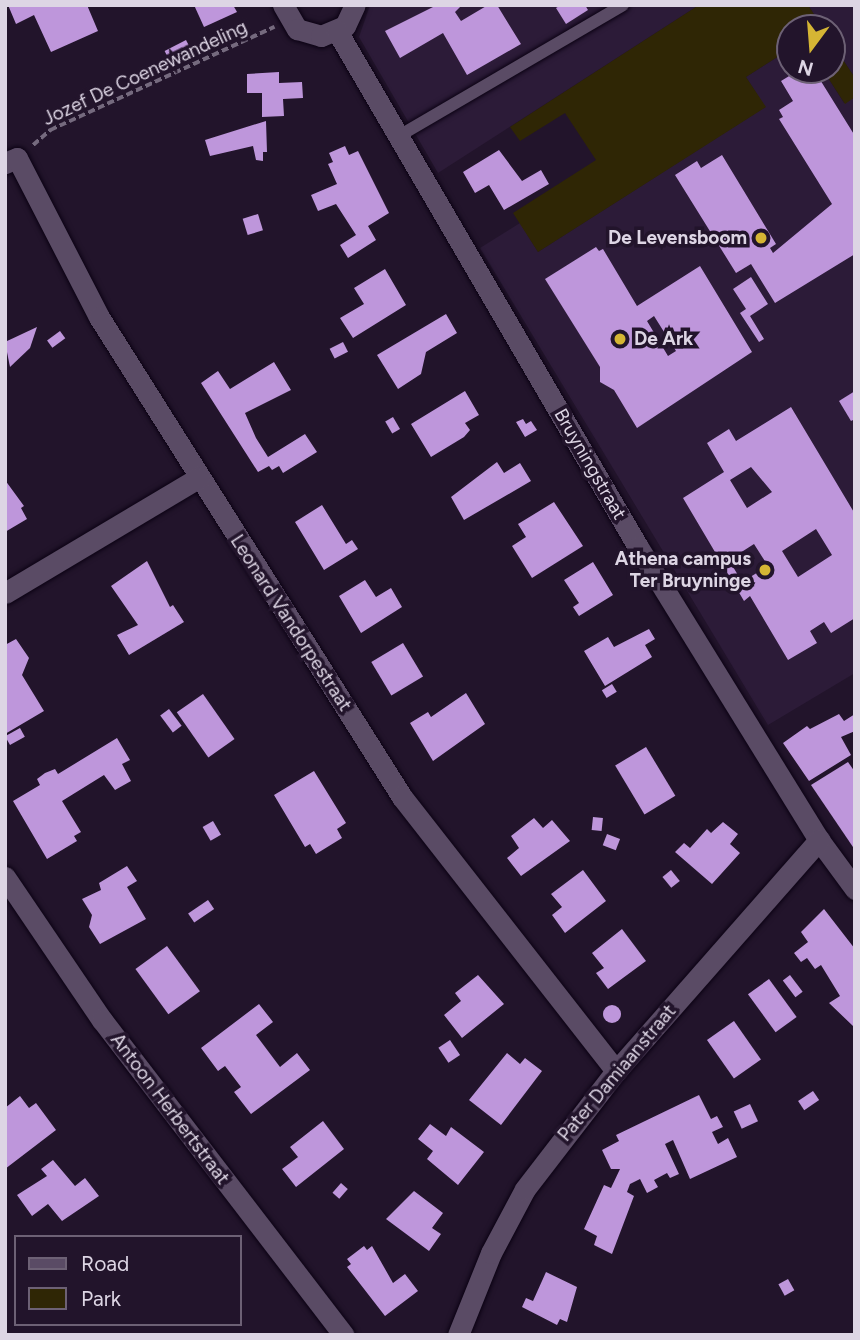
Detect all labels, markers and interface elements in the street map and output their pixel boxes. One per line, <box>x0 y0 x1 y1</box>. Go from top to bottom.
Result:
north arrow <box>776 14 846 84</box>
street label: Jozef De Coenewandeling <box>39 16 251 130</box>
text: N <box>795 55 816 81</box>
place label: De Levensboom <box>608 227 747 249</box>
marker: De Levensboom <box>753 230 769 246</box>
place label: De Ark <box>634 328 693 350</box>
marker: De Ark <box>612 331 628 347</box>
street label: Bruyningstraat <box>549 404 631 524</box>
street label: Leonard Vandorpestraat <box>225 531 357 715</box>
place label: Athena campus Ter Bruyninge <box>615 548 751 592</box>
marker: Athena campus Ter Bruyninge <box>757 562 773 578</box>
street label: Pater Damiaanstraat <box>553 1000 681 1146</box>
street label: Antoon Herbertstraat <box>106 1029 234 1189</box>
legend <box>14 1235 242 1326</box>
text: Road <box>81 1251 129 1276</box>
text: Park <box>81 1286 121 1311</box>

